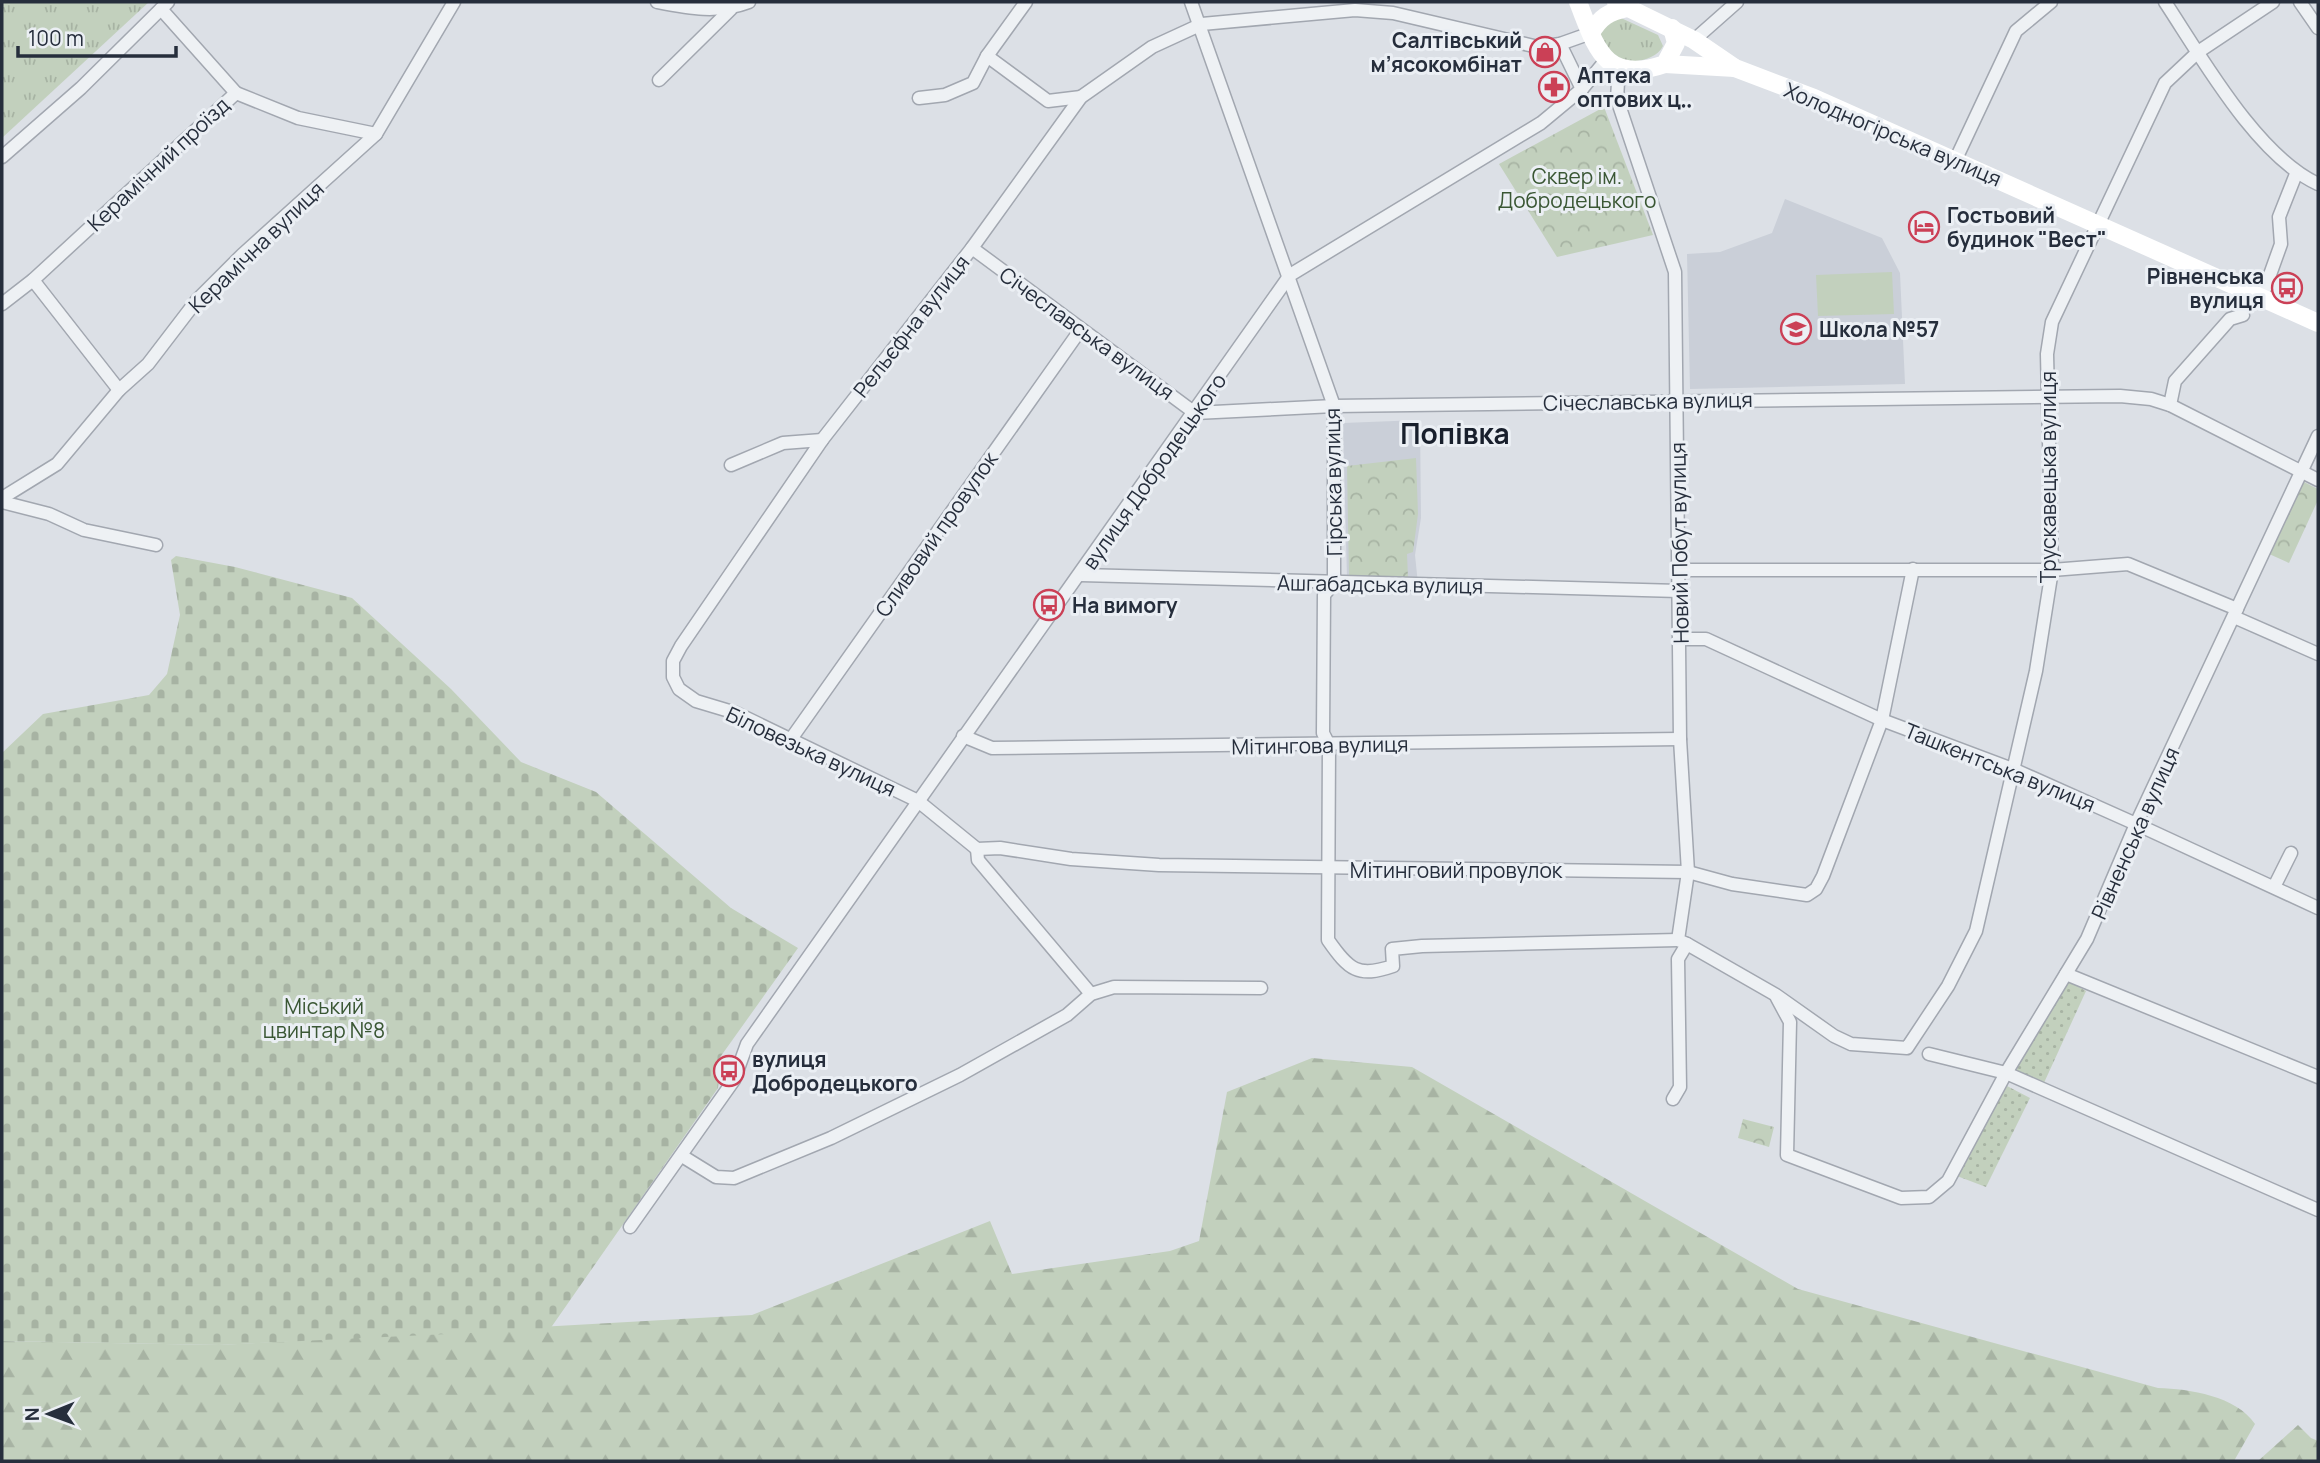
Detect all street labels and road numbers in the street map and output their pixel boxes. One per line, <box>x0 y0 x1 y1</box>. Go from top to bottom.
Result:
street label: Холодногірська вулиця <box>1780 76 2006 192</box>
street label: Керамічний проїзд <box>81 91 235 237</box>
street label: Керамічна вулиця <box>182 175 330 319</box>
street label: Рельєфна вулиця <box>847 249 975 403</box>
street label: Січеславська вулиця <box>994 260 1180 406</box>
street label: вулиця Добродецького <box>1076 367 1232 575</box>
street label: Трускавецька вулиця <box>2034 371 2062 583</box>
street label: Січеславська вулиця <box>1543 385 1753 417</box>
street label: Гірська вулиця <box>1318 408 1348 556</box>
street label: Новий Побут вулиця <box>1663 442 1695 644</box>
street label: Сливовий провулок <box>868 445 1004 622</box>
street label: Ашгабадська вулиця <box>1277 568 1483 600</box>
street label: Біловезька вулиця <box>722 699 900 803</box>
street label: Ташкентська вулиця <box>1900 716 2100 818</box>
street label: Мітингова вулиця <box>1231 729 1409 761</box>
street label: Рівненська вулиця <box>2084 743 2186 923</box>
street label: Мітинговий провулок <box>1350 856 1563 884</box>

